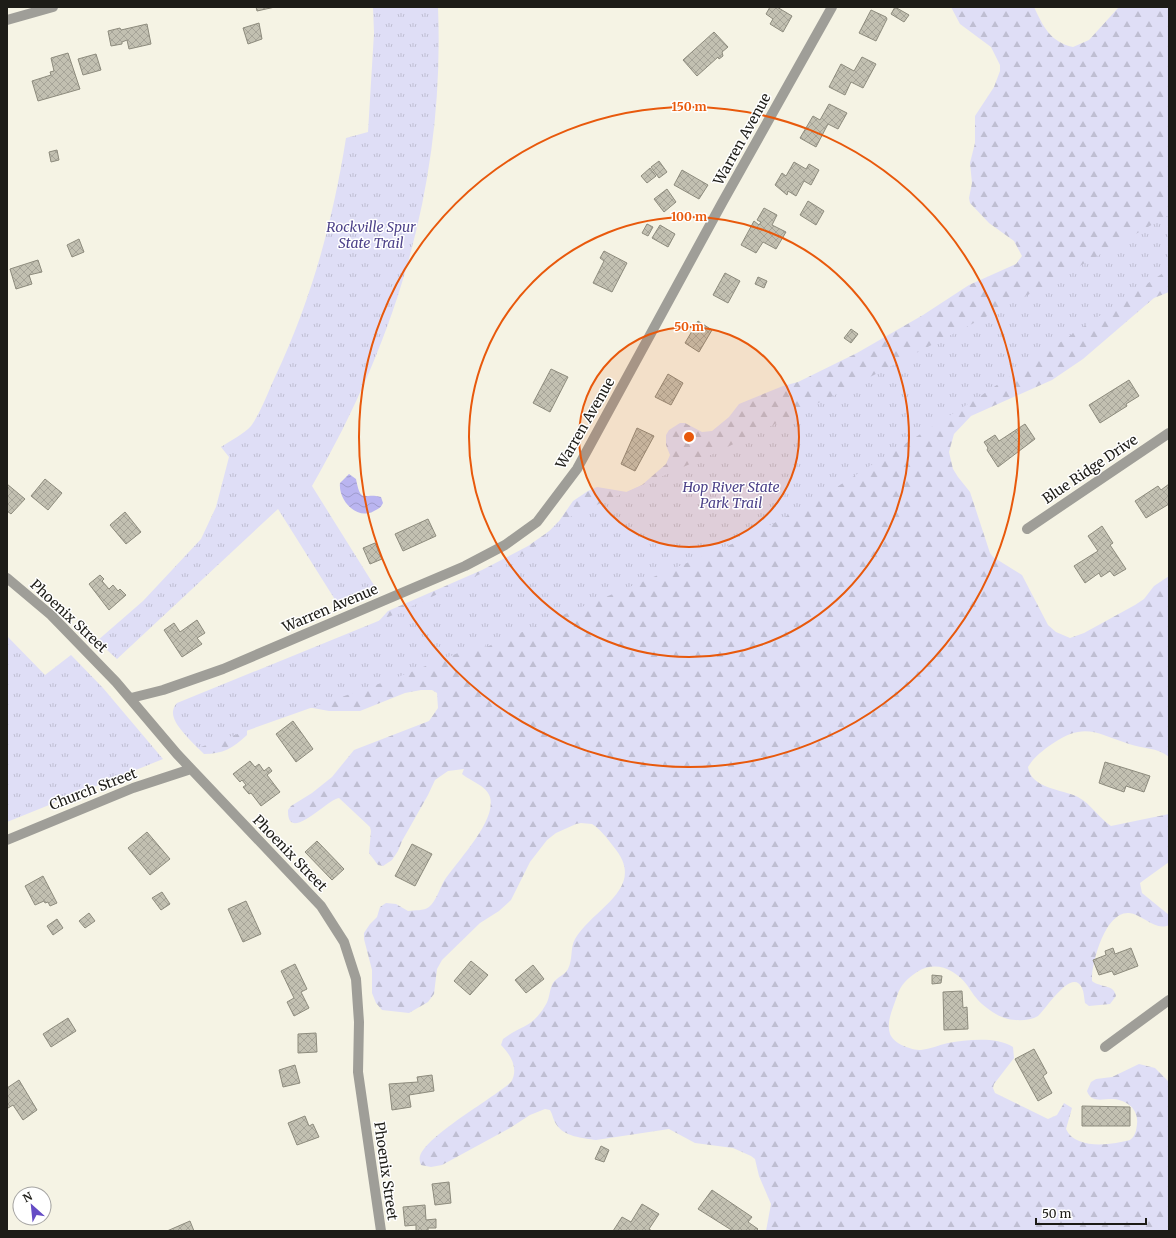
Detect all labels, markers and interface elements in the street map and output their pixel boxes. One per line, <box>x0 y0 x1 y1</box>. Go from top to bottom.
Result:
street label: Warren Avenue <box>709 90 775 189</box>
text: 150 m <box>672 99 707 114</box>
text: 100 m <box>671 209 707 224</box>
park label: Rockville Spur State Trail <box>326 218 416 252</box>
text: 50 m <box>674 319 704 334</box>
street label: Warren Avenue <box>551 374 618 473</box>
centre of rings <box>682 430 696 444</box>
street label: Blue Ridge Drive <box>1039 431 1141 507</box>
park label: Hop River State Park Trail <box>681 478 780 512</box>
street label: Phoenix Street <box>27 576 112 657</box>
street label: Warren Avenue <box>279 580 381 637</box>
street label: Church Street <box>47 764 140 814</box>
street label: Phoenix Street <box>249 811 331 895</box>
street label: Phoenix Street <box>370 1121 402 1222</box>
north arrow <box>12 1186 52 1226</box>
text: N <box>20 1189 35 1205</box>
scale bar <box>1036 1200 1146 1226</box>
text: 50 m <box>1042 1206 1071 1221</box>

